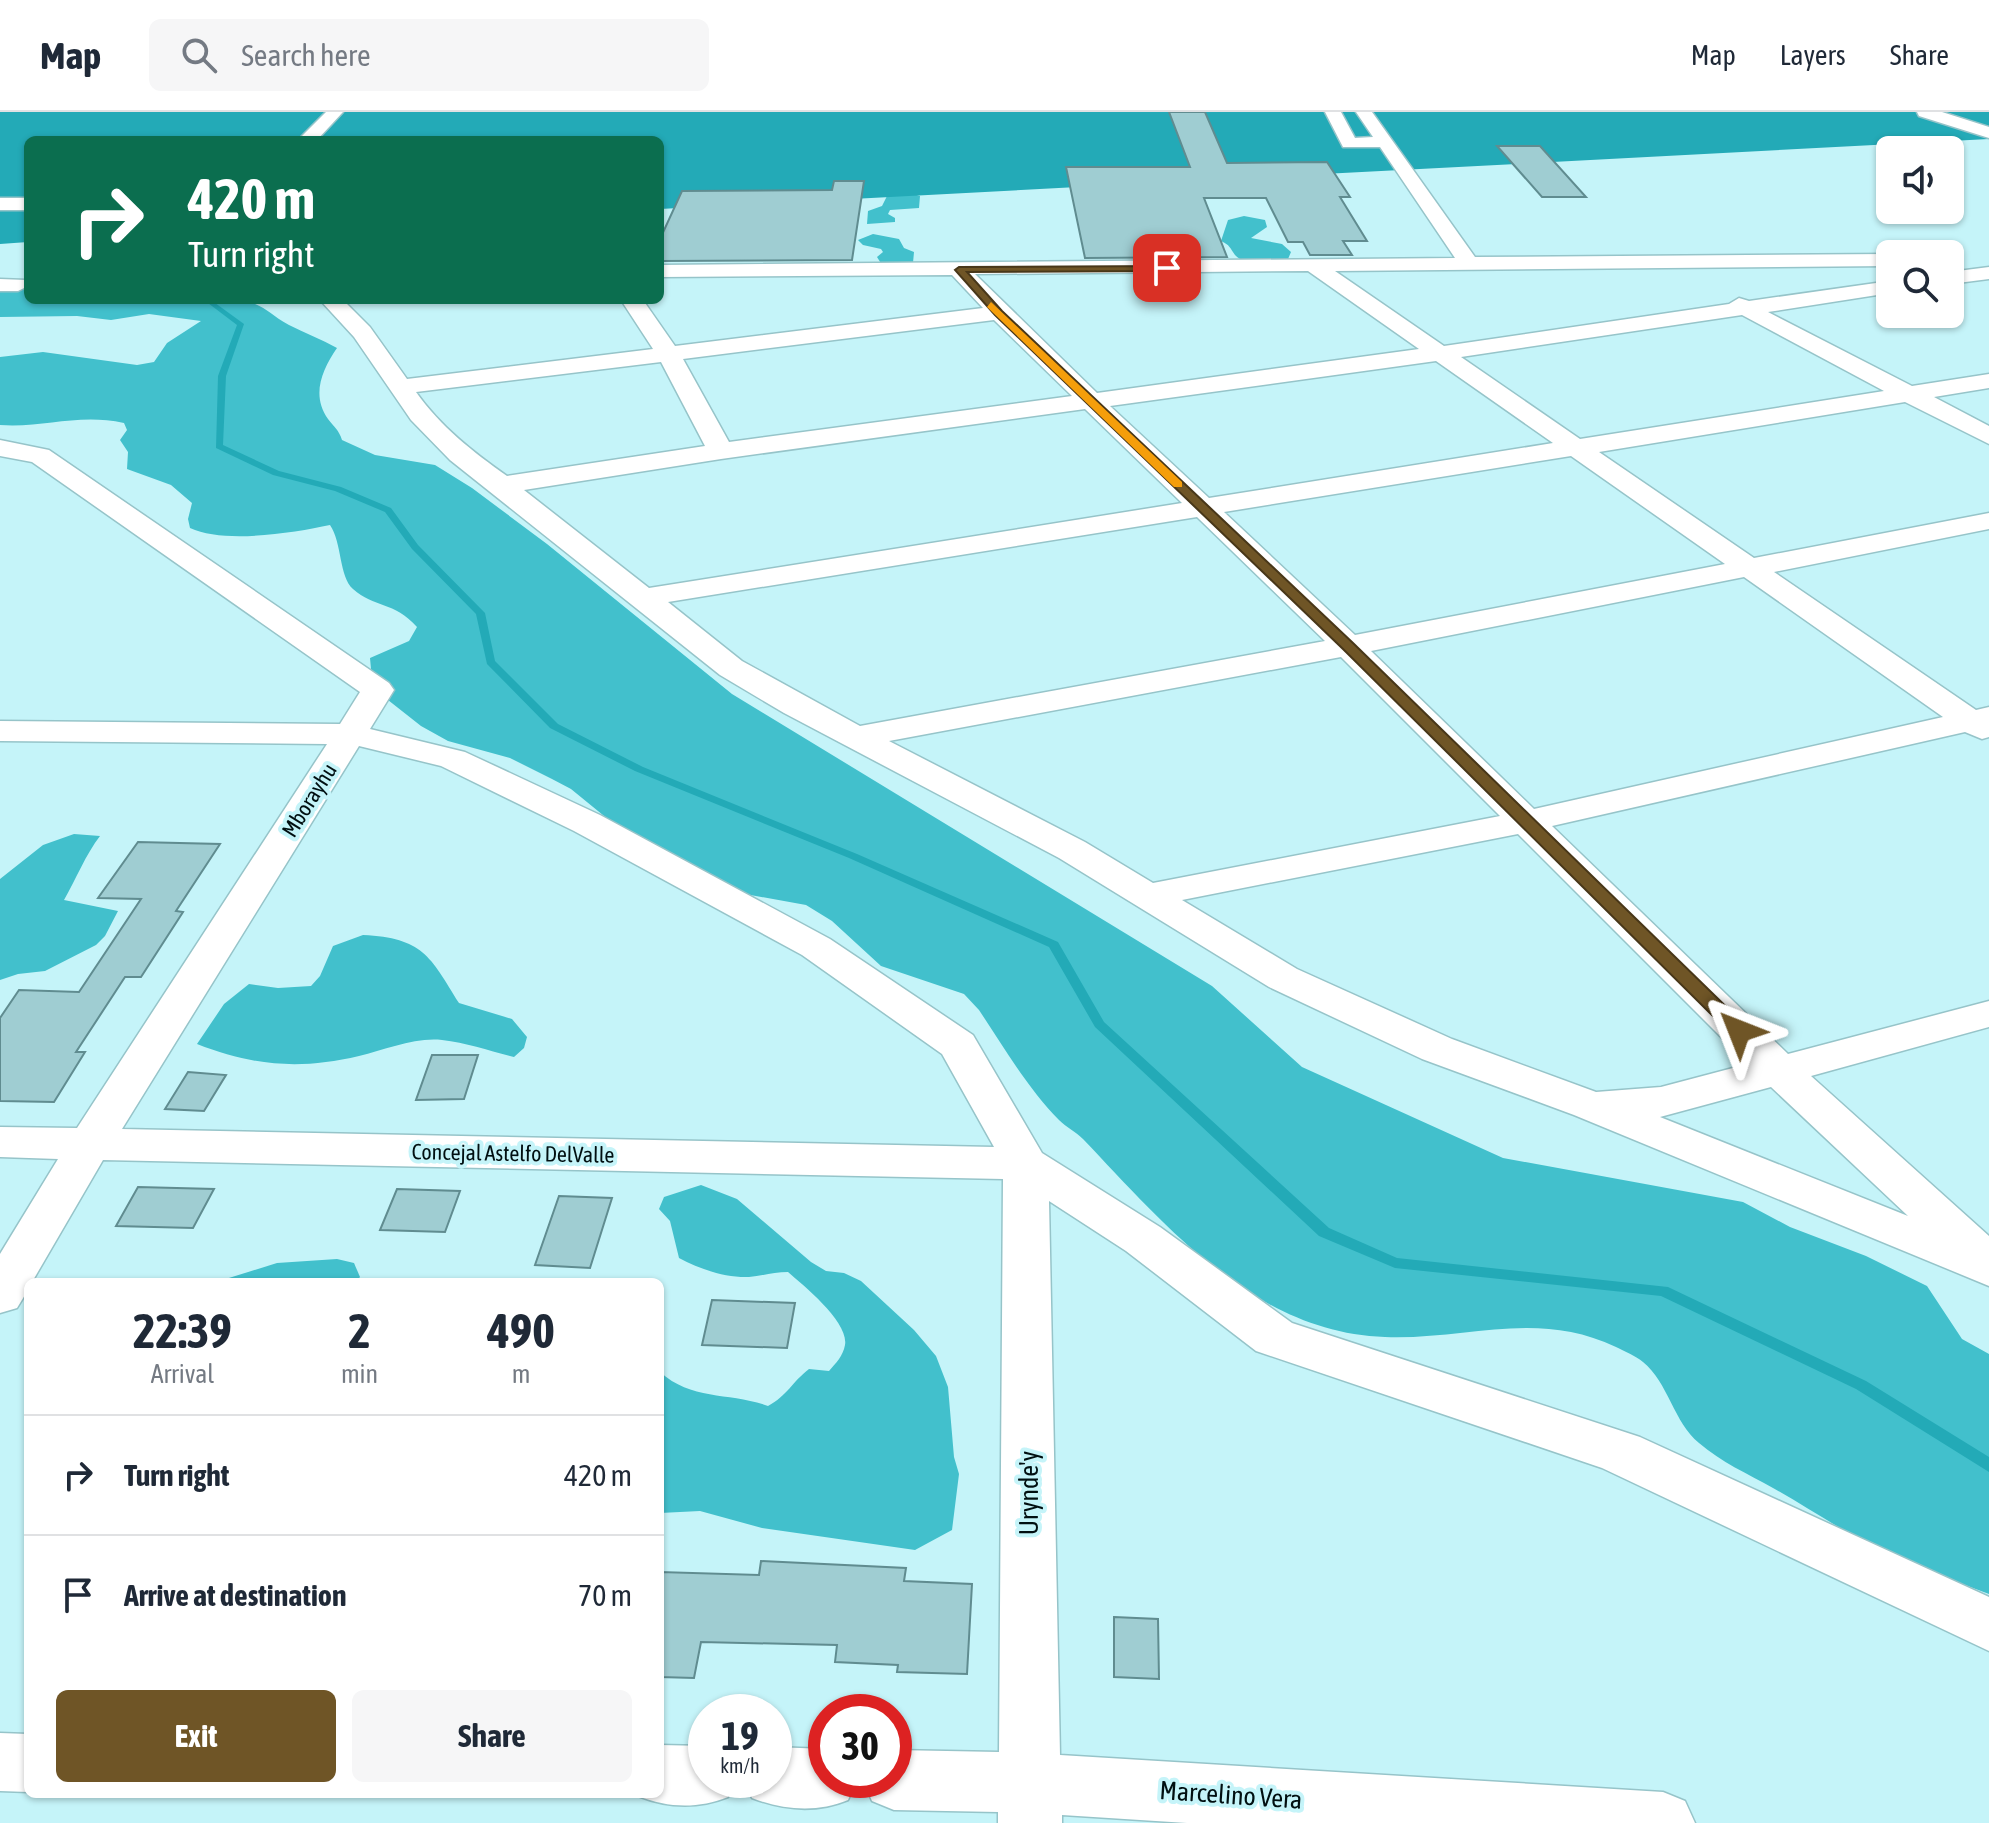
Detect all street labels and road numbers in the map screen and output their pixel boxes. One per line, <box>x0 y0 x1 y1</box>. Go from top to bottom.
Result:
street label: Mborayhu <box>276 758 342 842</box>
street label: Concejal Astelfo DelValle <box>411 1138 615 1168</box>
street label: Urynde'y <box>1014 1450 1044 1535</box>
street label: Marcelino Vera <box>1159 1775 1303 1815</box>

